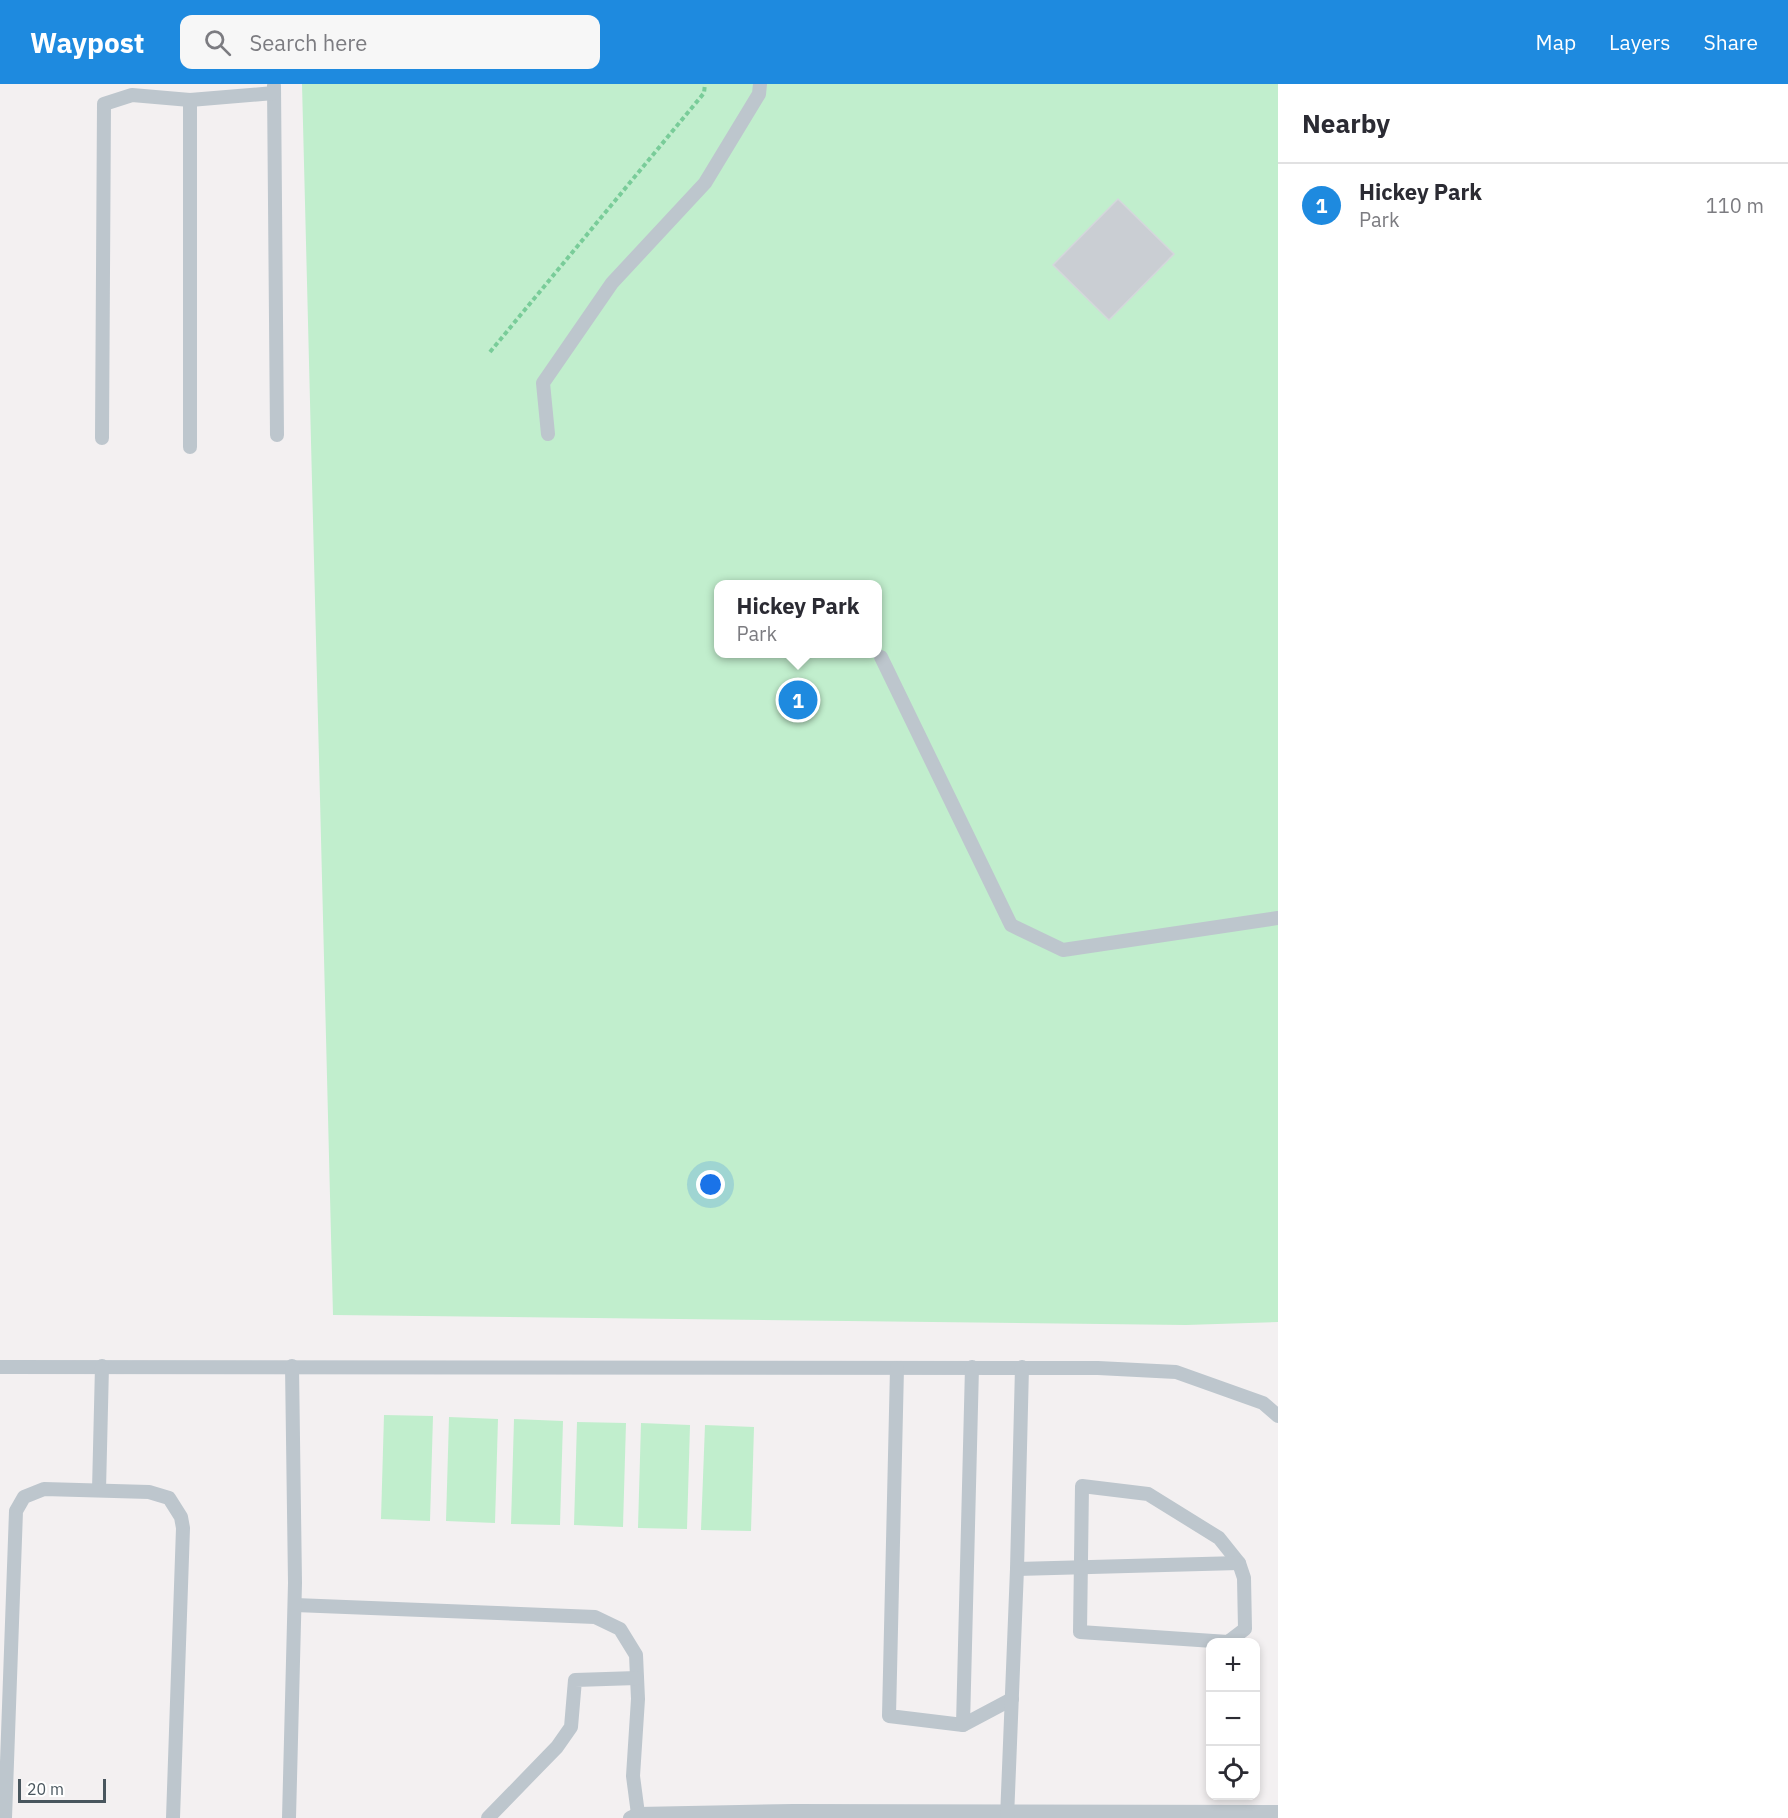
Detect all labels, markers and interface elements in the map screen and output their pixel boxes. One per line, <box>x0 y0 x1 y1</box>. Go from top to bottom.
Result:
search box <box>180 15 600 69</box>
text: Waypost <box>30 24 144 61</box>
icon: search <box>201 26 234 59</box>
text: Search here <box>249 28 367 57</box>
text: Map <box>1536 28 1576 56</box>
text: Layers <box>1609 28 1671 56</box>
text: Share <box>1704 28 1758 56</box>
text: Nearby <box>1302 106 1390 140</box>
text: Hickey Park <box>1359 177 1482 206</box>
text: 1 <box>1316 192 1328 219</box>
text: 110 m <box>1706 192 1764 219</box>
text: Park <box>1359 206 1399 233</box>
popup <box>714 580 882 658</box>
text: Hickey Park <box>736 591 860 620</box>
text: Park <box>736 620 777 647</box>
pin: 1 <box>778 678 818 722</box>
your location <box>696 1170 725 1199</box>
map controls <box>1206 1638 1260 1800</box>
button: + <box>1206 1638 1260 1692</box>
button: − <box>1206 1692 1260 1746</box>
button: locate <box>1206 1746 1260 1800</box>
scale bar <box>18 1776 106 1804</box>
text: 20 m <box>27 1779 64 1799</box>

